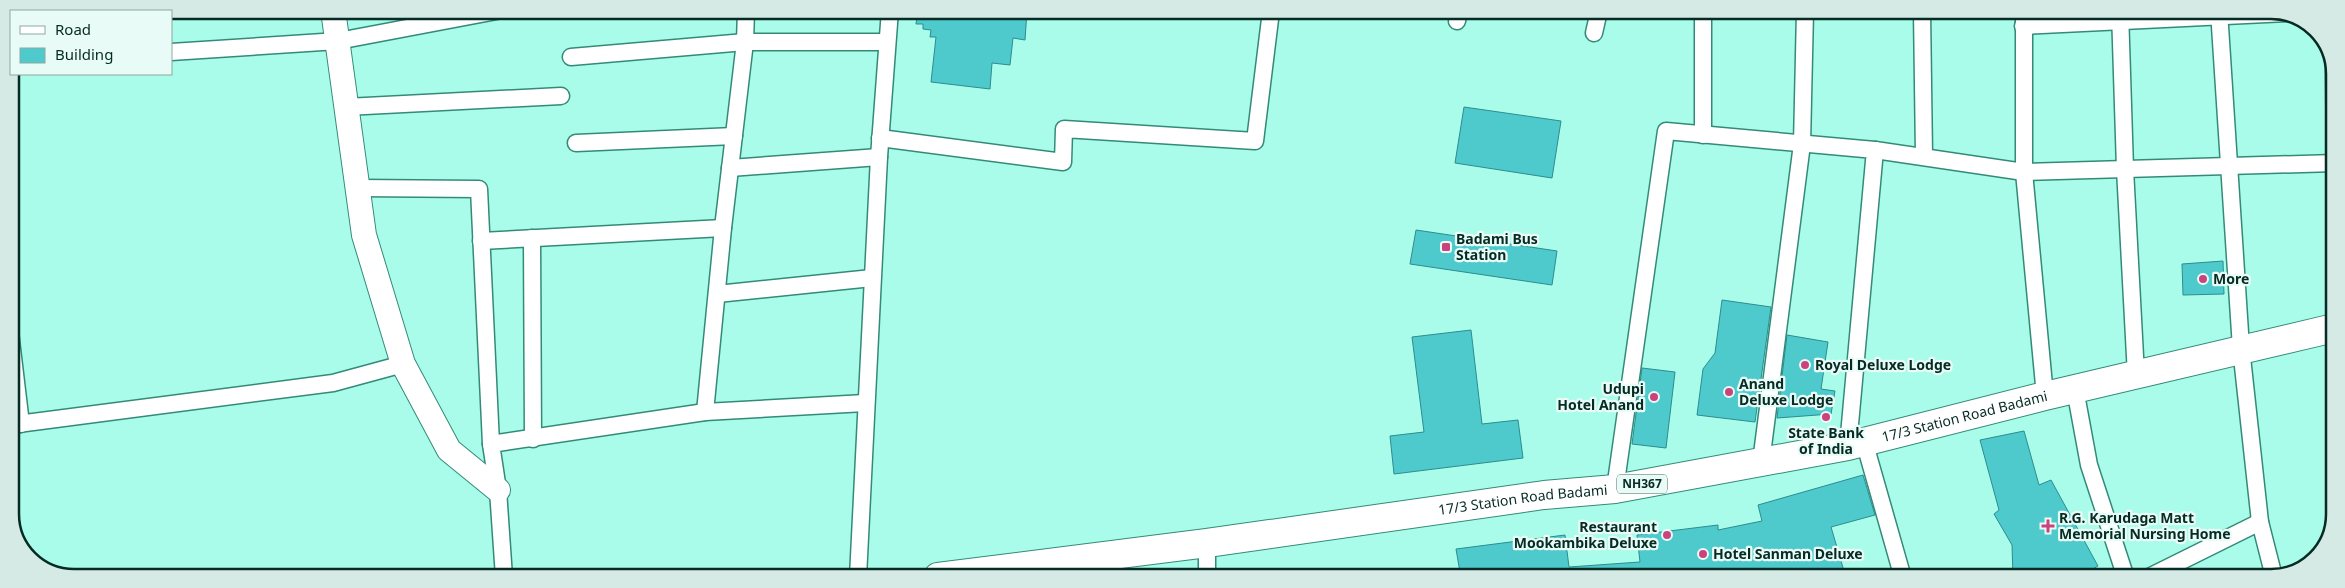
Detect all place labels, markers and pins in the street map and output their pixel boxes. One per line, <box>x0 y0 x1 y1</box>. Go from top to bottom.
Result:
place label: Badami Bus Station <box>1456 229 1538 264</box>
marker: Badami Bus Station <box>1440 241 1452 253</box>
place label: More <box>2213 269 2249 288</box>
marker: More <box>2197 273 2209 285</box>
place label: Royal Deluxe Lodge <box>1815 355 1951 374</box>
marker: Royal Deluxe Lodge <box>1799 359 1811 371</box>
place label: Anand Deluxe Lodge <box>1739 374 1833 409</box>
place label: Udupi Hotel Anand <box>1557 379 1644 414</box>
marker: Anand Deluxe Lodge <box>1723 386 1735 398</box>
marker: Udupi Hotel Anand <box>1648 391 1660 403</box>
marker: State Bank of India <box>1820 411 1832 423</box>
place label: State Bank of India <box>1788 423 1864 458</box>
place label: R.G. Karudaga Matt Memorial Nursing Home <box>2059 508 2231 543</box>
place label: Restaurant Mookambika Deluxe <box>1514 517 1657 552</box>
marker: R.G. Karudaga Matt Memorial Nursing Home <box>2041 519 2055 533</box>
marker: Restaurant Mookambika Deluxe <box>1661 529 1673 541</box>
place label: Hotel Sanman Deluxe <box>1713 544 1863 563</box>
marker: Hotel Sanman Deluxe <box>1697 548 1709 560</box>

